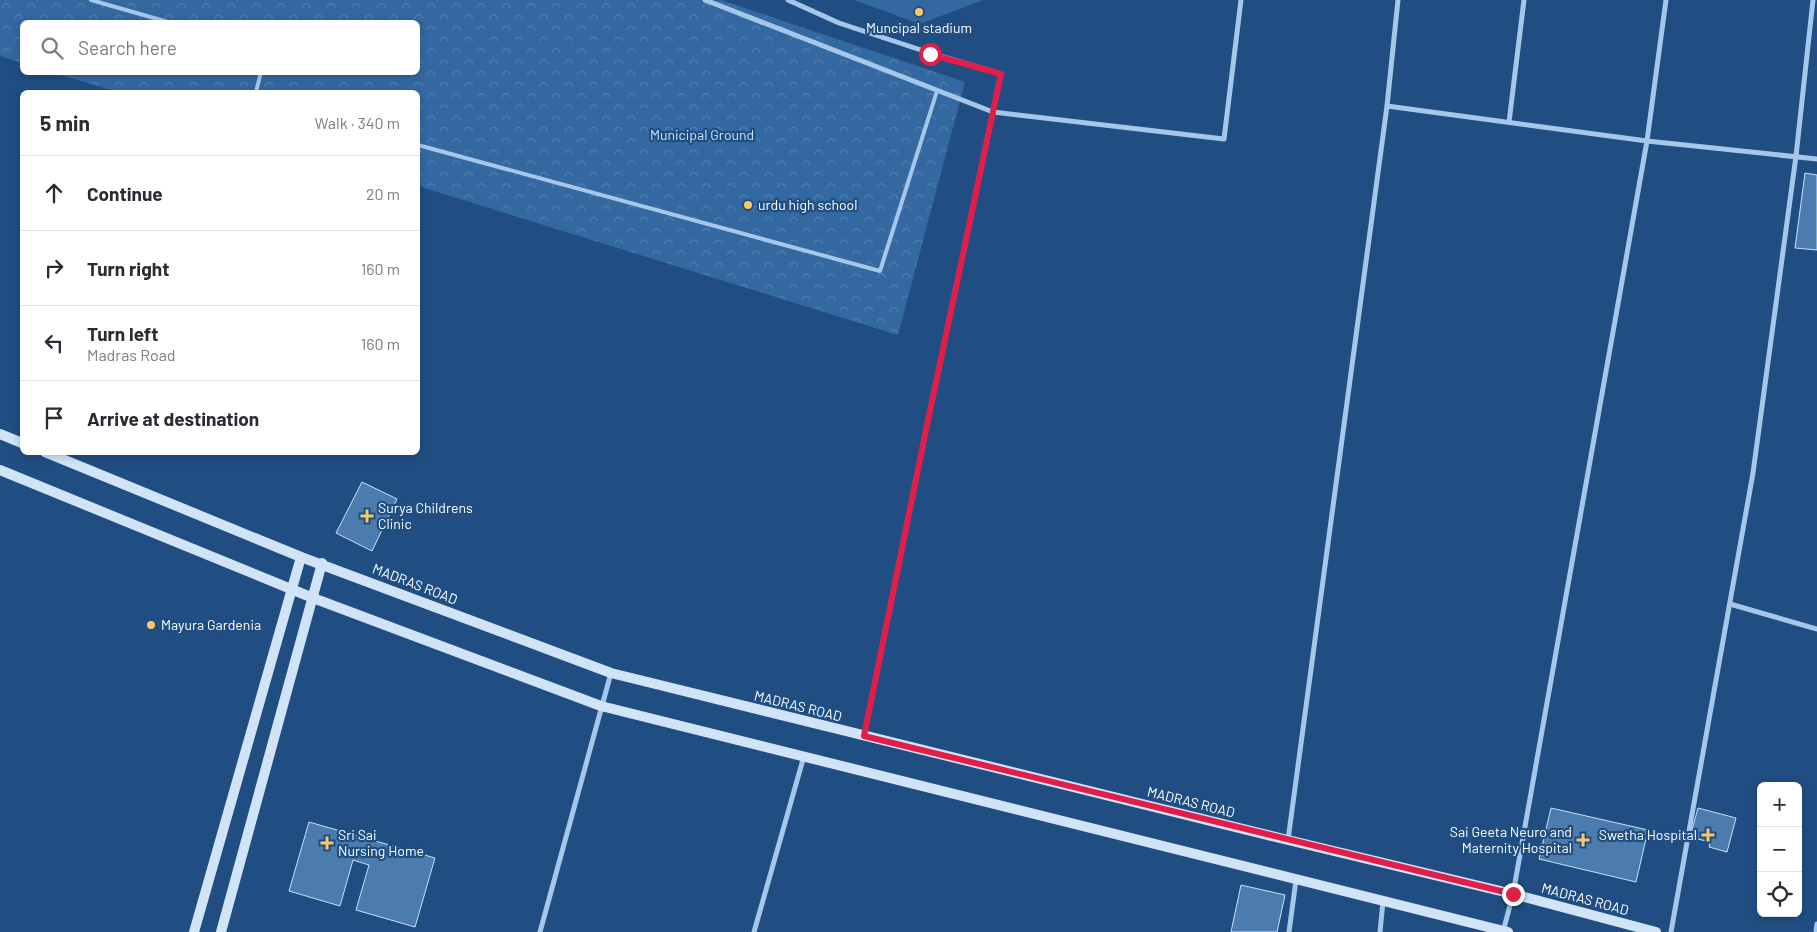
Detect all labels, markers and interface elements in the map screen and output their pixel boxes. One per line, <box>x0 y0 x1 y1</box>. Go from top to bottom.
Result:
marker: Muncipal stadium <box>913 6 925 18</box>
place label: Muncipal stadium <box>866 19 972 36</box>
search box <box>20 20 420 75</box>
icon: search <box>38 34 66 62</box>
text: Search here <box>78 36 177 59</box>
route start <box>919 43 942 66</box>
text: 5 min <box>40 110 90 135</box>
text: Walk · 340 m <box>315 113 400 132</box>
park label: Municipal Ground <box>650 126 754 143</box>
icon: ahead <box>40 179 68 207</box>
text: Continue <box>87 182 163 205</box>
text: 20 m <box>366 184 400 203</box>
place label: urdu high school <box>758 196 857 213</box>
marker: urdu high school <box>742 199 754 211</box>
icon: right <box>40 254 68 282</box>
text: Turn right <box>87 257 169 280</box>
text: 160 m <box>361 259 400 278</box>
text: Turn left <box>87 322 158 345</box>
icon: left <box>40 329 68 357</box>
text: 160 m <box>361 334 400 353</box>
text: Madras Road <box>87 345 176 364</box>
icon: arrive <box>40 404 68 432</box>
text: Arrive at destination <box>87 407 259 430</box>
place label: Surya Childrens Clinic <box>378 499 473 532</box>
marker: Surya Childrens Clinic <box>360 509 374 523</box>
street label: MADRAS ROAD <box>370 560 460 608</box>
place label: Mayura Gardenia <box>161 616 261 633</box>
marker: Mayura Gardenia <box>145 619 157 631</box>
street label: MADRAS ROAD <box>753 686 844 725</box>
street label: MADRAS ROAD <box>1146 782 1237 821</box>
map controls <box>1757 782 1802 917</box>
button: + <box>1757 782 1802 827</box>
place label: Sai Geeta Neuro and Maternity Hospital <box>1450 823 1572 856</box>
place label: Sri Sai Nursing Home <box>338 826 424 859</box>
place label: Swetha Hospital <box>1599 826 1697 843</box>
button: − <box>1757 827 1802 872</box>
marker: Swetha Hospital <box>1701 828 1715 842</box>
marker: Sai Geeta Neuro and Maternity Hospital <box>1576 833 1590 847</box>
marker: Sri Sai Nursing Home <box>320 836 334 850</box>
button: locate <box>1757 872 1802 917</box>
street label: MADRAS ROAD <box>1540 879 1631 918</box>
route end <box>1502 883 1525 906</box>

